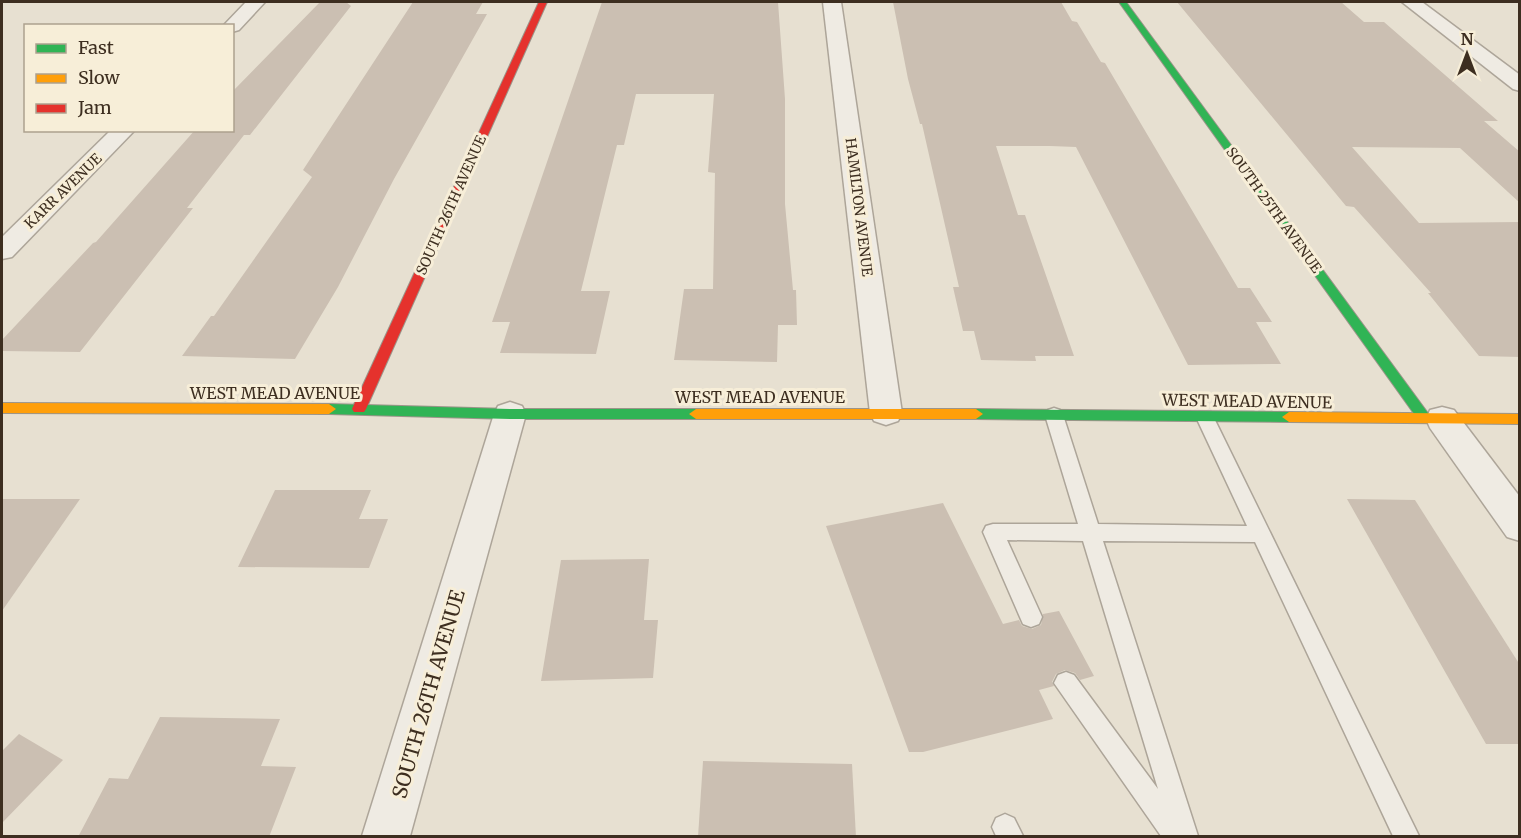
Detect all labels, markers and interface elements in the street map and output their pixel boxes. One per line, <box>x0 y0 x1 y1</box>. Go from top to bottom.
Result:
legend <box>24 24 234 132</box>
north arrow <box>1437 24 1497 84</box>
text: N <box>1461 29 1474 49</box>
text: Fast <box>78 36 114 59</box>
text: Slow <box>78 66 121 89</box>
text: Jam <box>77 96 112 119</box>
street label: SOUTH 26TH AVENUE <box>412 132 490 278</box>
street label: HAMILTON AVENUE <box>842 137 876 277</box>
street label: SOUTH 25TH AVENUE <box>1222 144 1326 276</box>
street label: KARR AVENUE <box>21 149 106 232</box>
street label: WEST MEAD AVENUE <box>189 383 361 403</box>
street label: WEST MEAD AVENUE <box>674 387 846 407</box>
street label: WEST MEAD AVENUE <box>1161 390 1333 412</box>
street label: SOUTH 26TH AVENUE <box>386 587 470 801</box>

